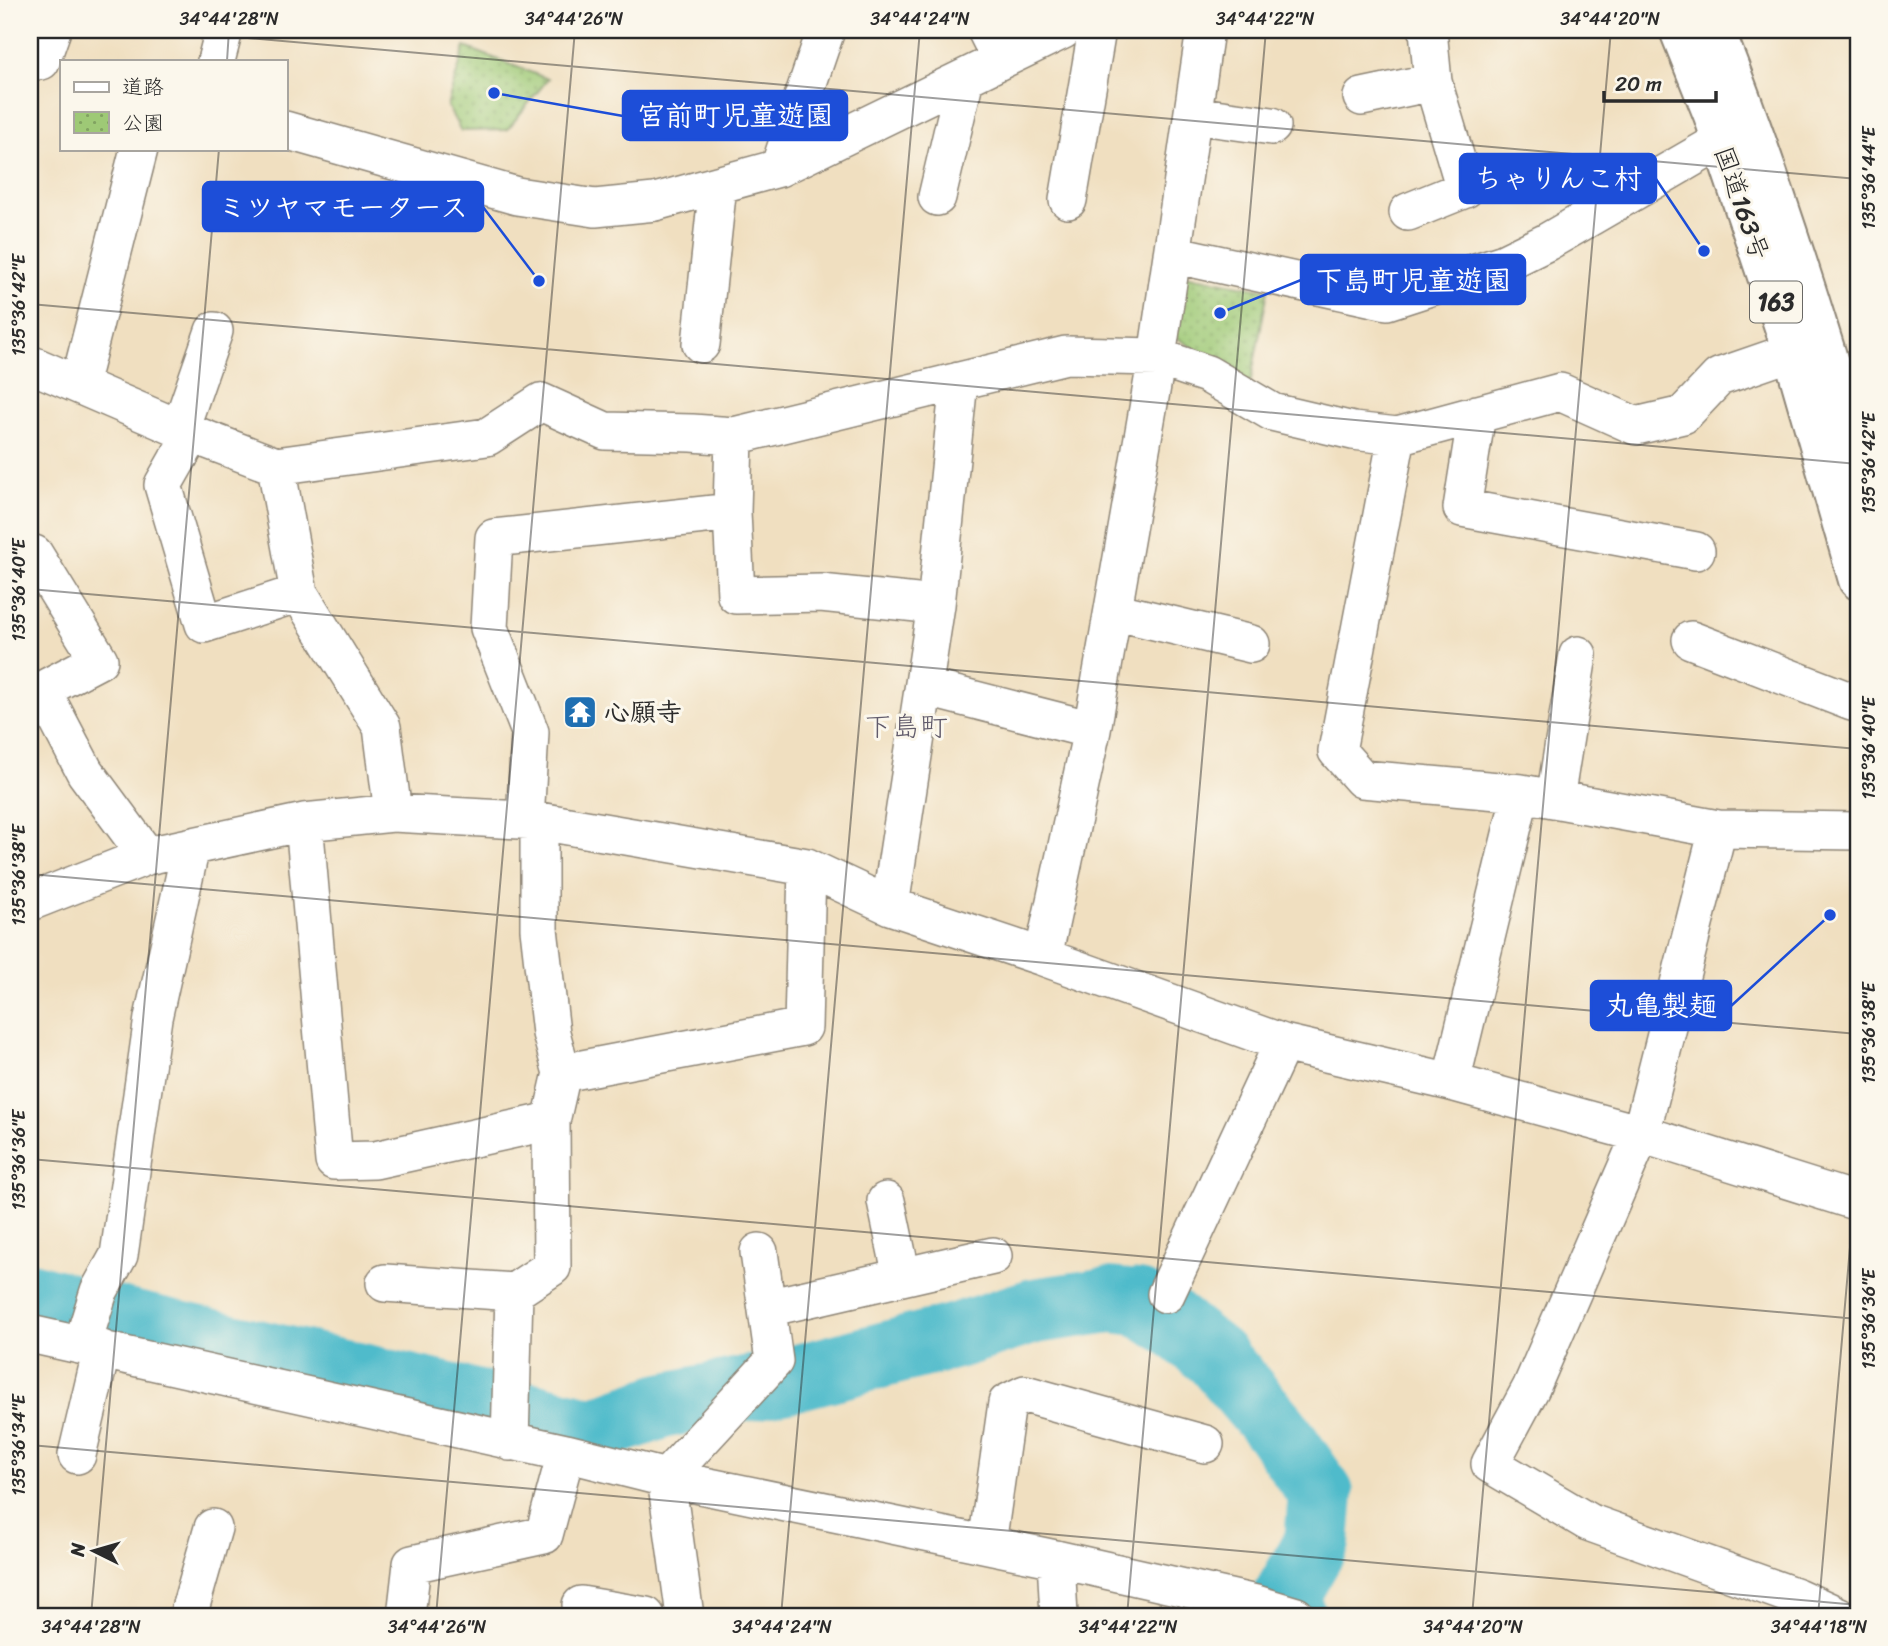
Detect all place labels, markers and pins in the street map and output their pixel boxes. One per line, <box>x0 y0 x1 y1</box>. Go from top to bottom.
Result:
callout: 宮前町児童遊園 <box>623 91 847 140</box>
callout: ちゃりんこ村 <box>1460 154 1656 203</box>
callout: ミツヤマモータース <box>203 182 483 231</box>
callout: 下島町児童遊園 <box>1301 255 1525 304</box>
place label: 心願寺 <box>604 689 682 735</box>
temple icon: 心願寺 <box>561 693 599 731</box>
callout: 丸亀製麺 <box>1591 981 1731 1030</box>

